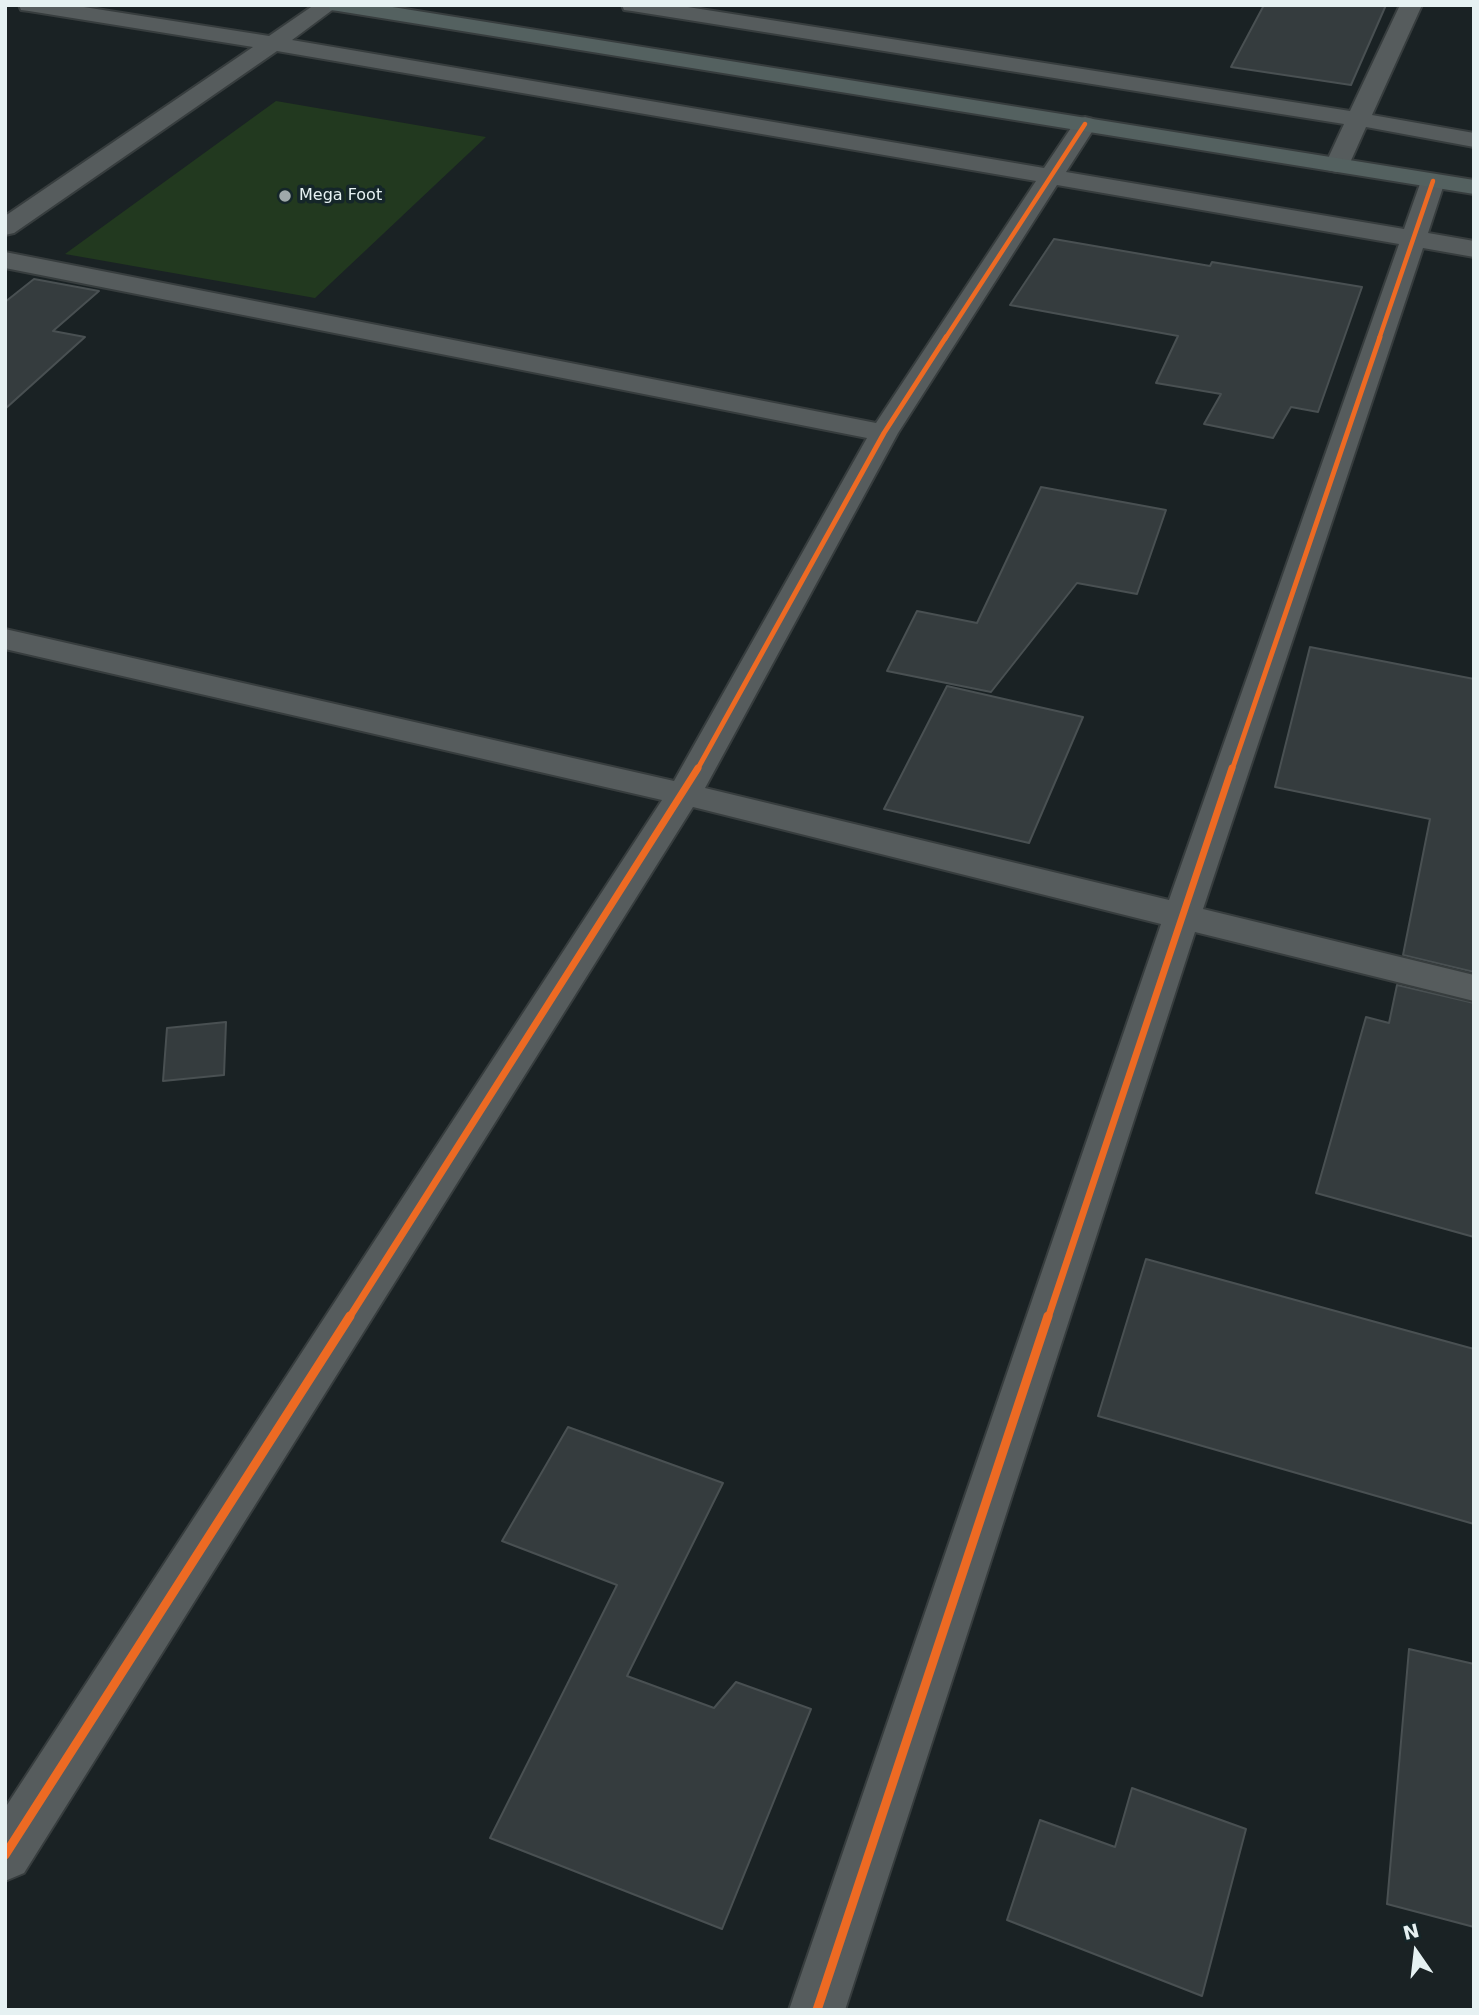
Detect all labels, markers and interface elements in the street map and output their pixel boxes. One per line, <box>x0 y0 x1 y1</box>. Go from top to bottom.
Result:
place label: Mega Foot <box>299 186 382 206</box>
marker: Mega Foot <box>277 188 293 204</box>
north arrow <box>1381 1917 1451 1987</box>
text: N <box>1401 1919 1421 1944</box>

